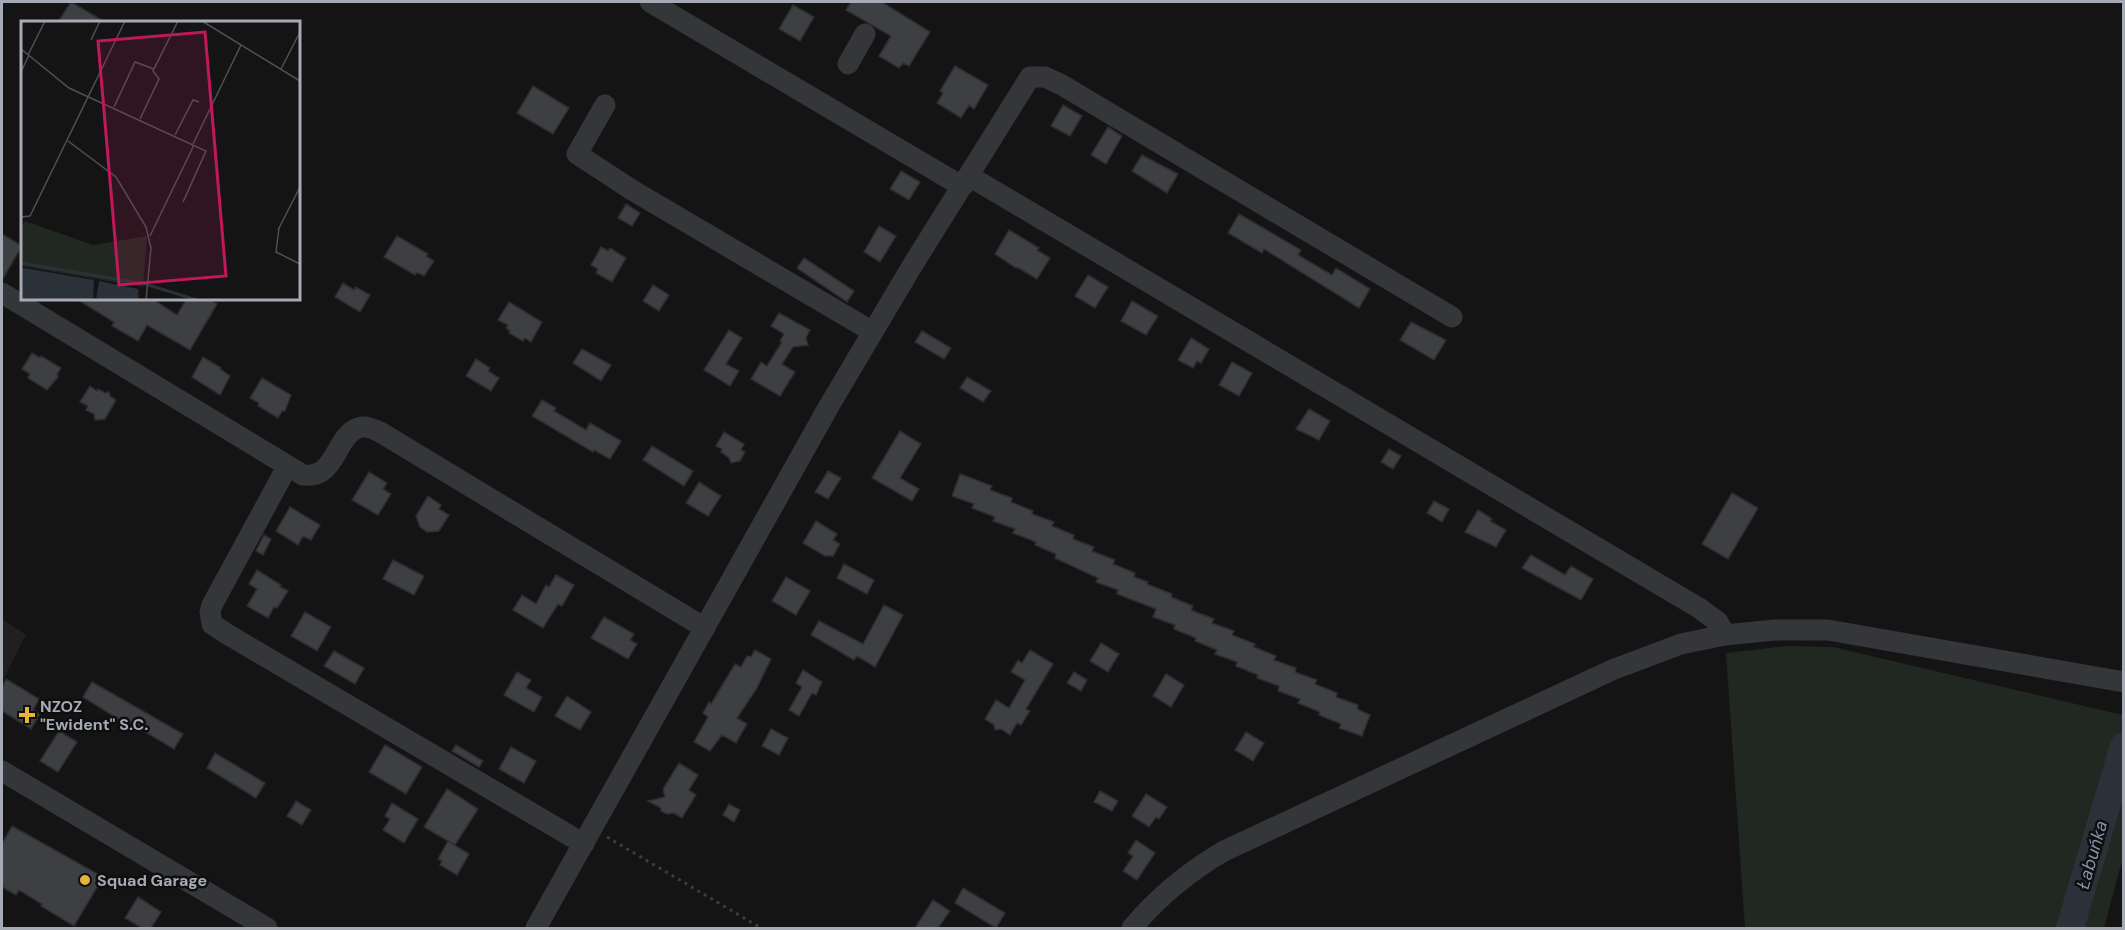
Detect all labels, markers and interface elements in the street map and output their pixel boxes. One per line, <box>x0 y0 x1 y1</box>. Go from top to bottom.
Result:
inset map <box>21 21 300 300</box>
place label: NZOZ "Ewident" S.C. <box>40 696 148 735</box>
marker: NZOZ "Ewident" S.C. <box>18 706 36 724</box>
water label: Łabuńka <box>2071 818 2113 892</box>
place label: Squad Garage <box>97 870 207 891</box>
marker: Squad Garage <box>78 873 92 887</box>

